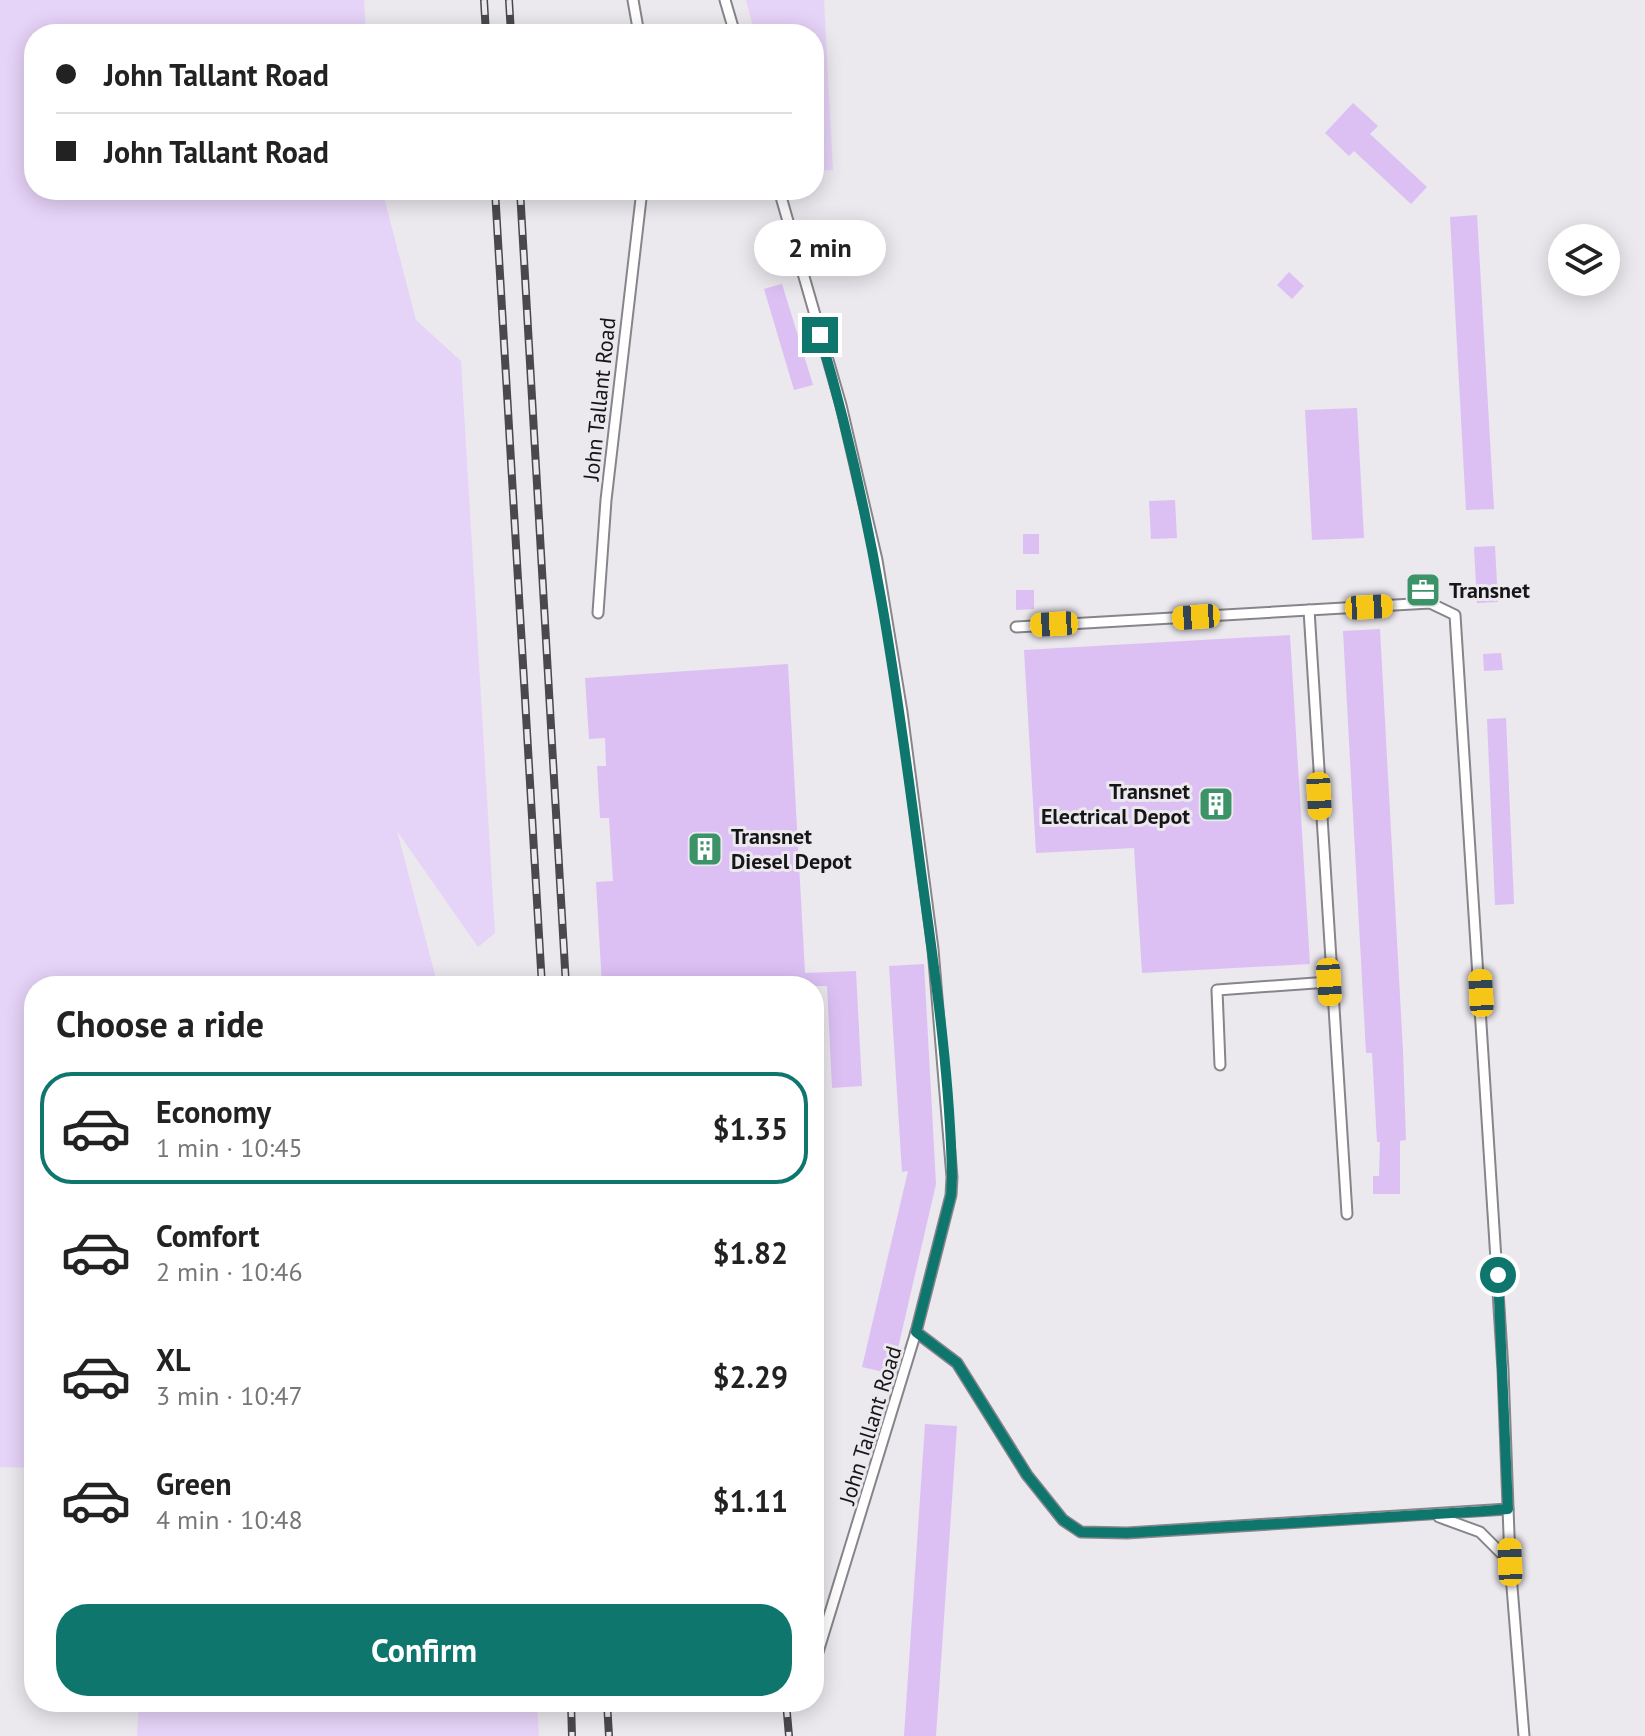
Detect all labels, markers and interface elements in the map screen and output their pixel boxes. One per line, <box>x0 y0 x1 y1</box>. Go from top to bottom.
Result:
text: John Tallant Road <box>104 55 329 94</box>
text: John Tallant Road <box>104 132 329 171</box>
callout: 2 min <box>754 219 886 275</box>
map controls <box>1548 224 1620 296</box>
button: layers <box>1548 224 1620 296</box>
text: 2 min <box>788 231 852 264</box>
street label: John Tallant Road <box>576 316 621 483</box>
route end <box>802 317 838 353</box>
office icon: Transnet <box>1404 571 1442 609</box>
place label: Transnet <box>1449 576 1530 604</box>
car <box>1344 594 1394 620</box>
car <box>1171 603 1221 631</box>
car <box>1029 611 1079 637</box>
car <box>1306 771 1332 821</box>
place label: Transnet Electrical Depot <box>1041 777 1190 830</box>
building icon: Transnet Electrical Depot <box>1197 785 1235 823</box>
place label: Transnet Diesel Depot <box>731 822 852 875</box>
building icon: Transnet Diesel Depot <box>686 830 724 868</box>
car <box>1315 957 1343 1007</box>
car <box>1468 968 1494 1018</box>
text: Choose a ride <box>56 1000 264 1047</box>
icon: car <box>60 1092 132 1164</box>
text: Economy <box>156 1092 271 1131</box>
text: $1.35 <box>713 1109 788 1148</box>
text: 1 min · 10:45 <box>156 1131 303 1164</box>
icon: car <box>60 1216 132 1288</box>
text: Comfort <box>156 1216 259 1255</box>
text: $1.82 <box>713 1233 788 1272</box>
text: 2 min · 10:46 <box>156 1255 303 1288</box>
route start <box>1480 1257 1516 1293</box>
icon: car <box>60 1340 132 1412</box>
text: XL <box>156 1340 190 1379</box>
street label: John Tallant Road <box>832 1343 907 1508</box>
text: $2.29 <box>713 1357 788 1396</box>
text: 3 min · 10:47 <box>156 1379 303 1412</box>
icon: car <box>60 1464 132 1536</box>
text: Green <box>156 1464 231 1503</box>
text: $1.11 <box>713 1481 788 1520</box>
text: 4 min · 10:48 <box>156 1503 303 1536</box>
car <box>1497 1538 1523 1586</box>
button: Confirm <box>56 1604 792 1696</box>

